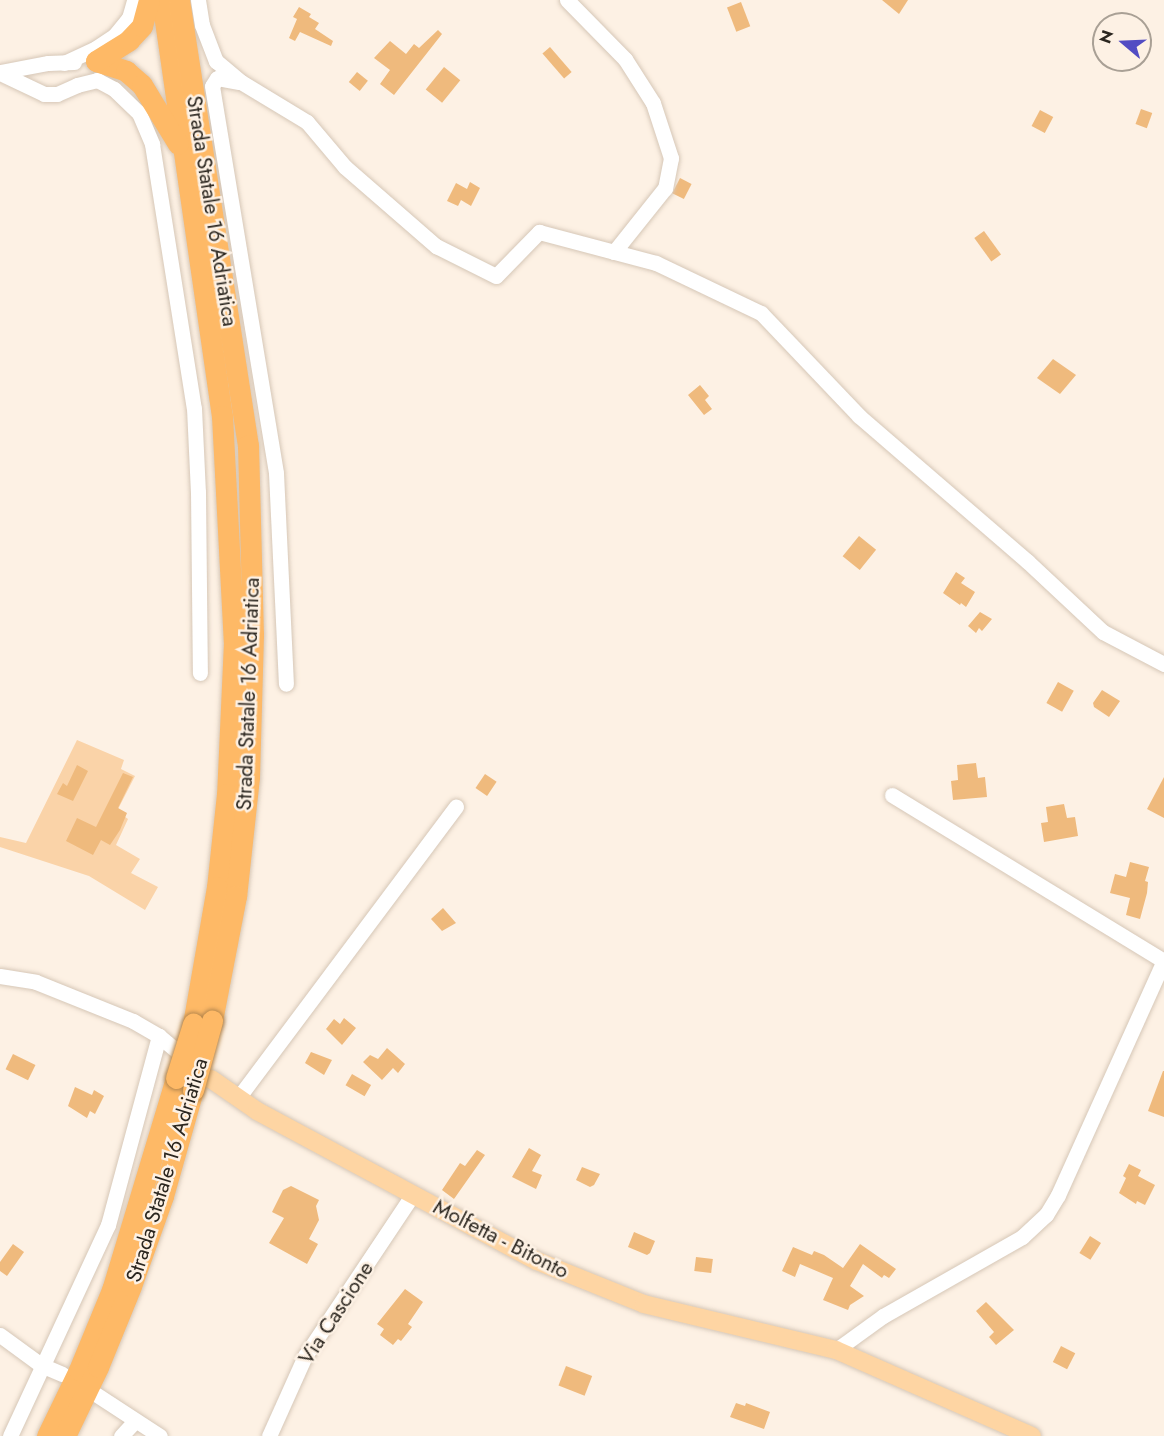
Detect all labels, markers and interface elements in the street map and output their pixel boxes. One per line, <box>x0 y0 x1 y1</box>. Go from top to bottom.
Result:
north arrow <box>1092 12 1152 72</box>
text: N <box>1093 27 1119 46</box>
street label: Strada Statale 16 Adriatica <box>181 94 243 328</box>
street label: Strada Statale 16 Adriatica <box>231 577 265 811</box>
street label: Strada Statale 16 Adriatica <box>121 1055 213 1285</box>
street label: Molfetta - Bitonto <box>429 1194 573 1284</box>
street label: Via Cascione <box>293 1257 379 1369</box>

